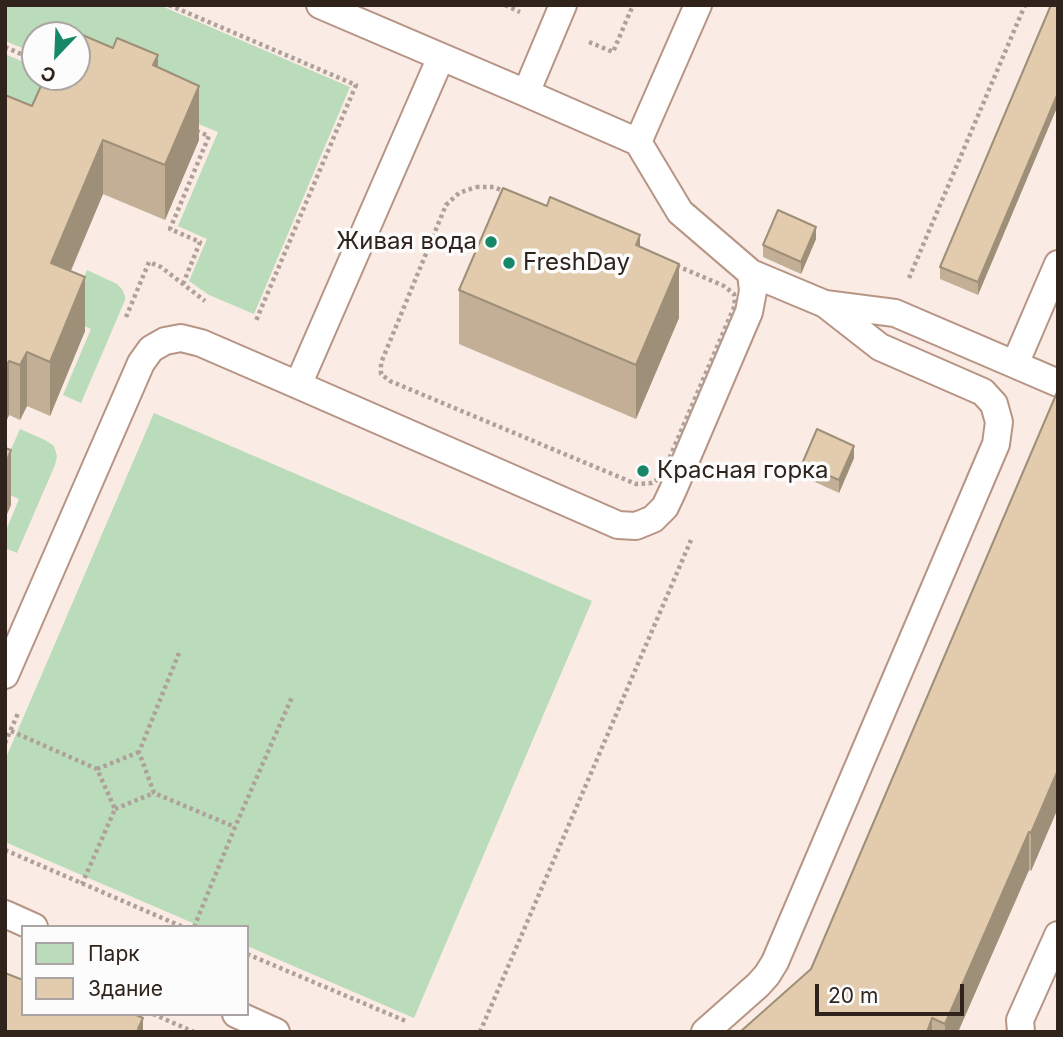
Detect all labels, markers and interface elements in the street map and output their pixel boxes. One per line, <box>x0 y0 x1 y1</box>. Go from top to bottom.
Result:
north arrow <box>21 21 91 91</box>
text: С <box>37 61 59 87</box>
place label: Живая вода <box>336 228 477 256</box>
marker: Живая вода <box>483 234 499 250</box>
place label: FreshDay <box>523 249 630 277</box>
marker: FreshDay <box>501 255 517 271</box>
place label: Красная горка <box>657 457 829 485</box>
marker: Красная горка <box>635 463 651 479</box>
legend <box>21 925 248 1016</box>
text: Парк <box>88 941 140 966</box>
scale bar <box>818 970 967 1014</box>
text: Здание <box>88 976 163 1001</box>
text: 20 m <box>828 983 878 1008</box>

